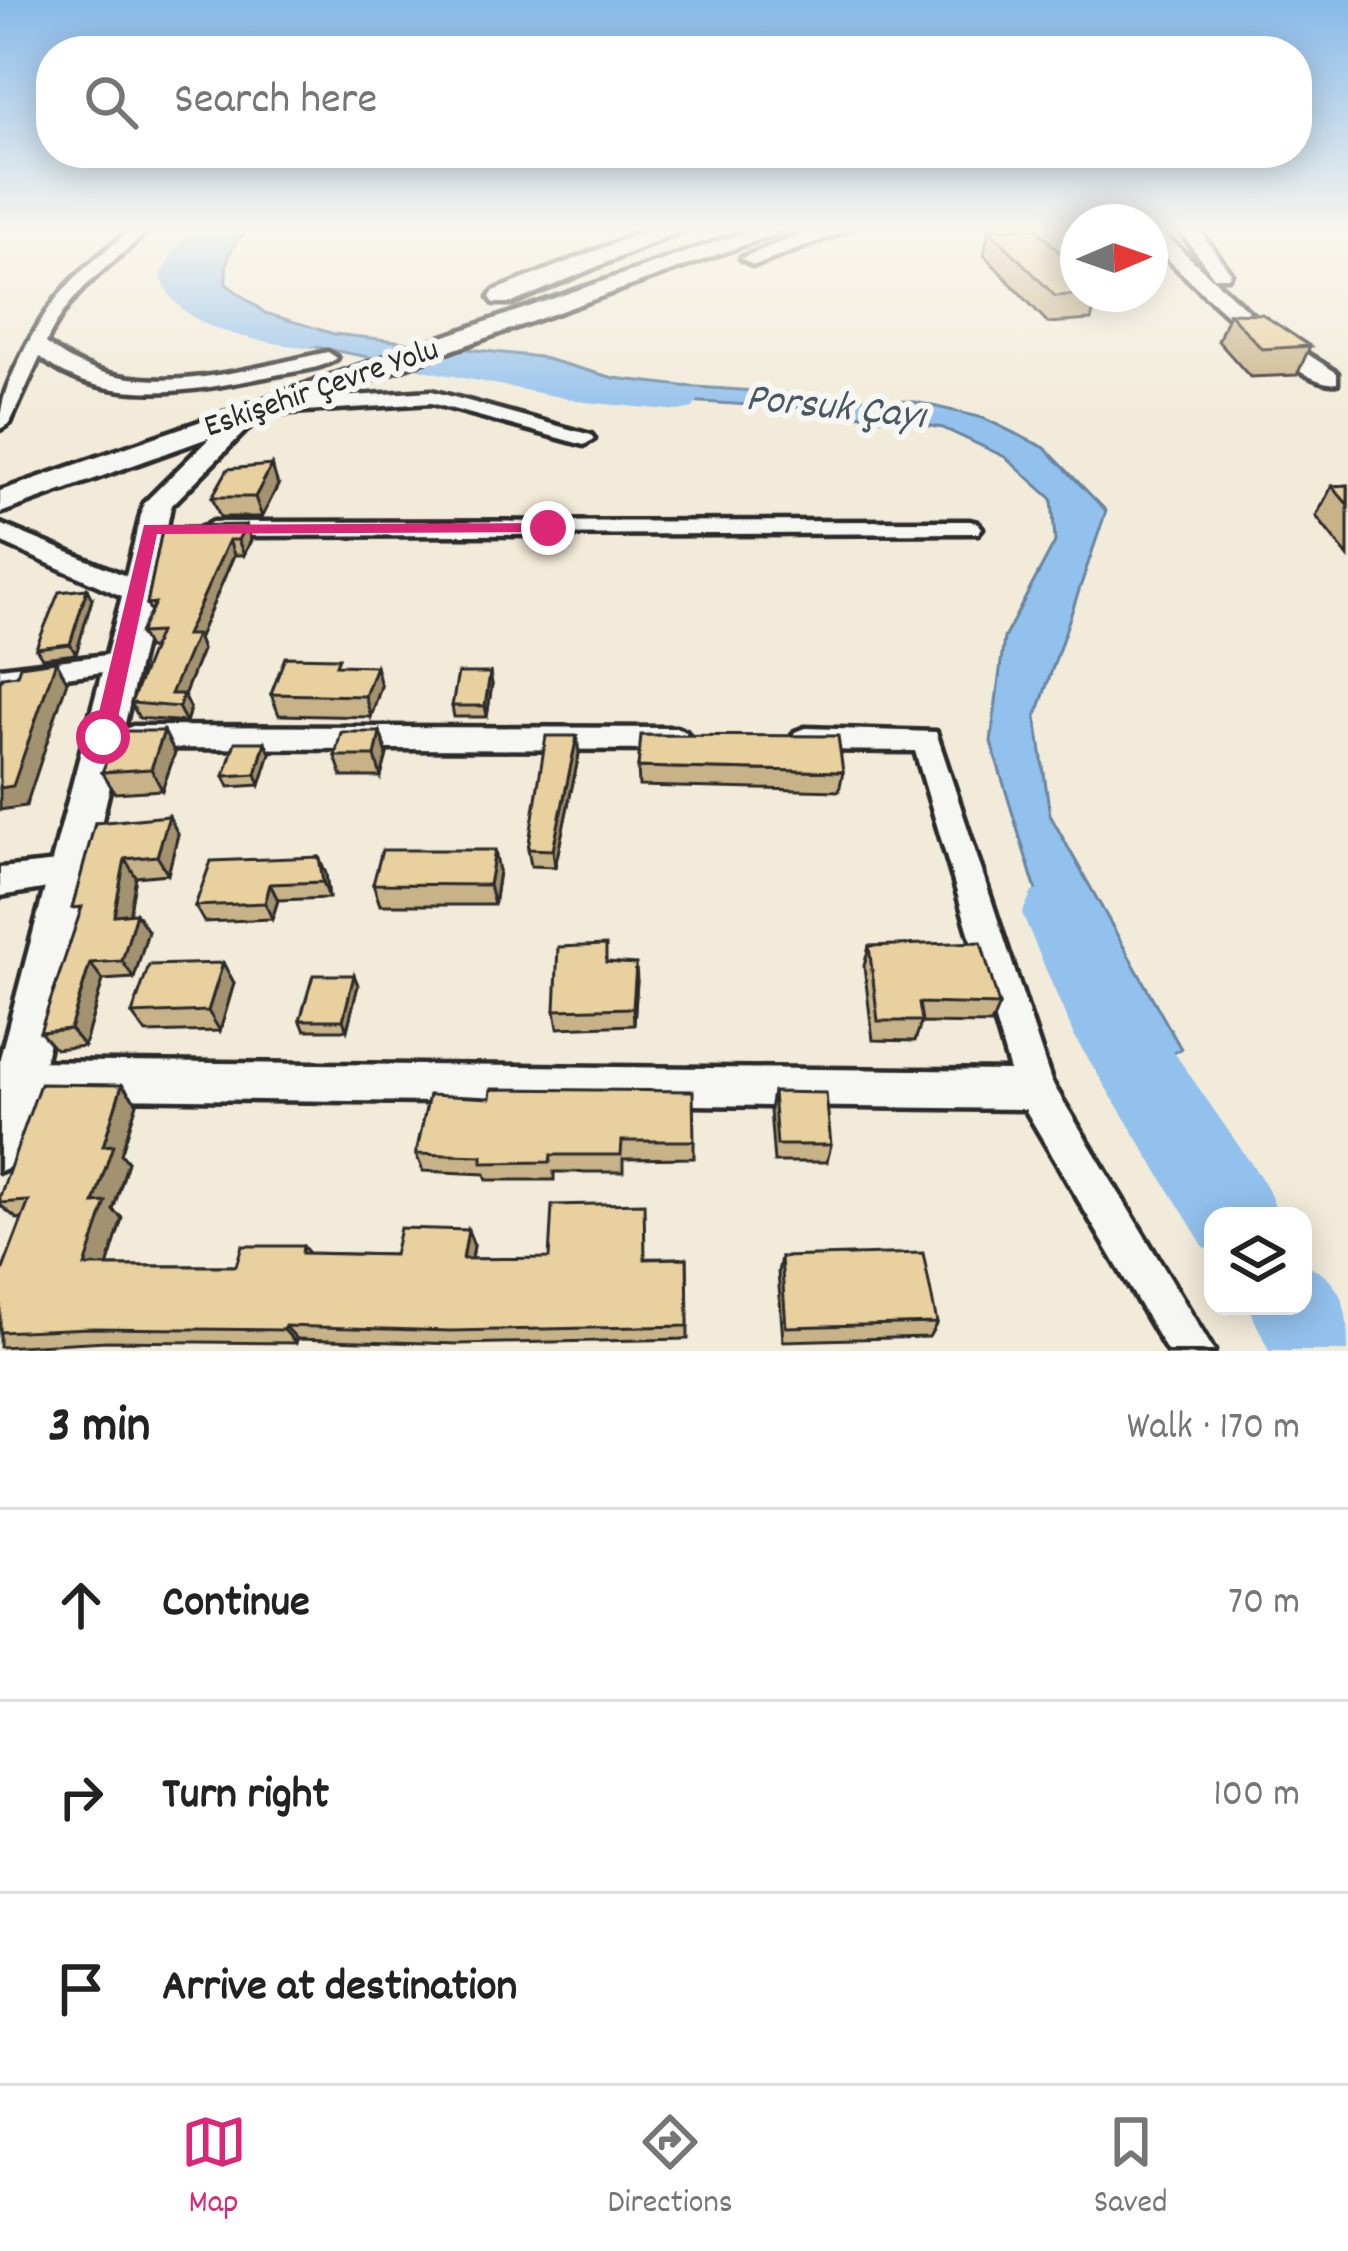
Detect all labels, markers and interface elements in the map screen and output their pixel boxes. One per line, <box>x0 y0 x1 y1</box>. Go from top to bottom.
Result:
search box <box>36 36 1312 168</box>
icon: search <box>78 69 144 135</box>
text: Search here <box>174 70 377 134</box>
north arrow <box>1060 204 1168 312</box>
street label: Eskişehir Çevre Yolu <box>199 328 445 452</box>
water label: Porsuk Çayı <box>742 371 930 449</box>
route end <box>521 501 575 555</box>
route start <box>76 710 130 764</box>
map controls <box>1204 1207 1312 1315</box>
button: layers <box>1204 1207 1312 1315</box>
text: 3 min <box>48 1393 150 1465</box>
text: Walk · 170 m <box>1127 1402 1300 1457</box>
icon: ahead <box>48 1572 114 1638</box>
text: Continue <box>162 1573 310 1637</box>
text: 70 m <box>1228 1577 1300 1632</box>
icon: right <box>48 1764 114 1830</box>
text: Turn right <box>162 1765 329 1829</box>
text: 100 m <box>1213 1769 1300 1824</box>
icon: arrive <box>48 1956 114 2022</box>
text: Arrive at destination <box>162 1957 517 2021</box>
tab: Map <box>181 2109 247 2228</box>
tab: Directions <box>608 2109 733 2228</box>
tab: Saved <box>1094 2109 1167 2228</box>

